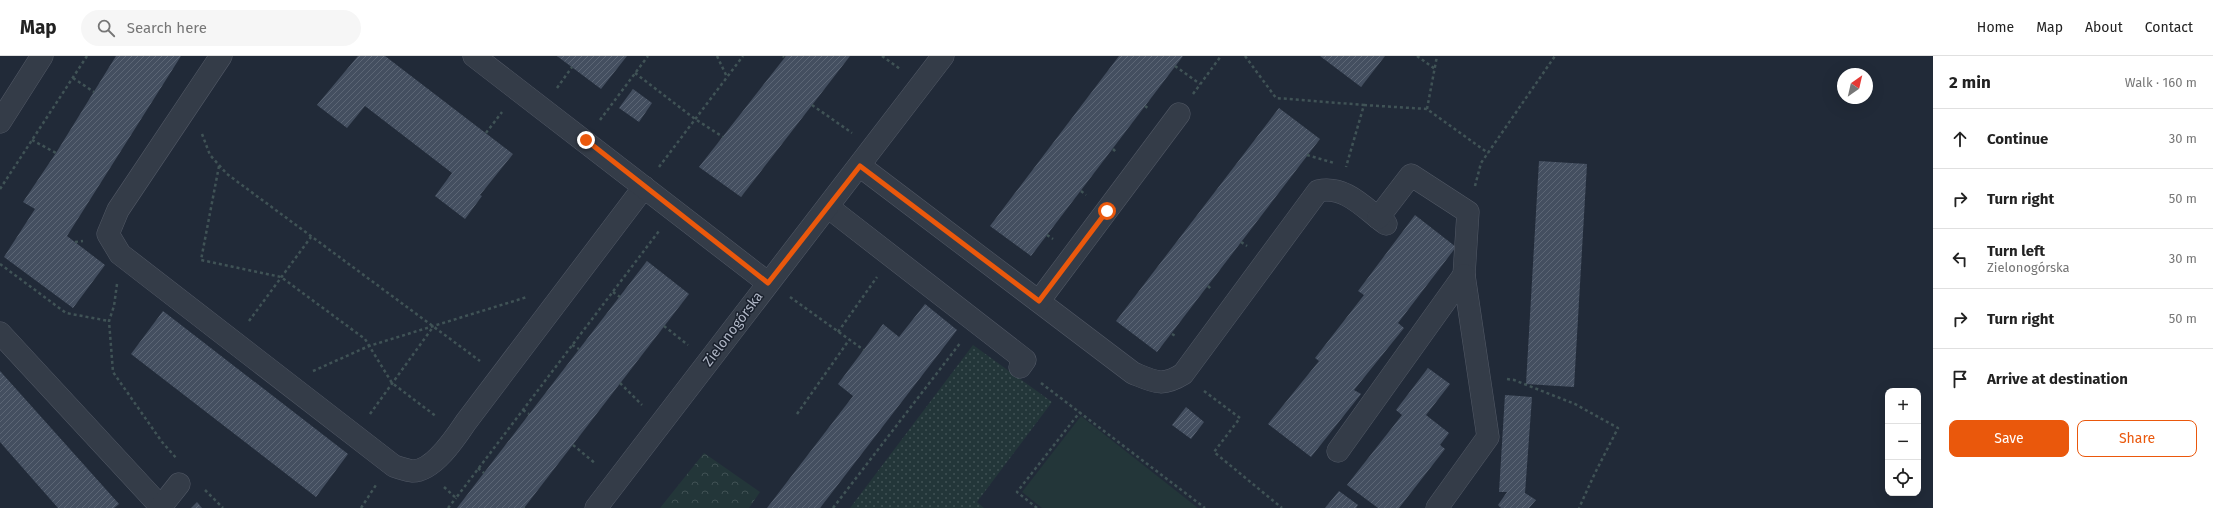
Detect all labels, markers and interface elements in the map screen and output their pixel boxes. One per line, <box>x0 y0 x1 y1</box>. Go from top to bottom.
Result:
search box <box>81 10 361 46</box>
text: Map <box>20 16 57 39</box>
icon: search <box>95 17 117 39</box>
text: Search here <box>127 19 207 37</box>
text: Home <box>1977 19 2014 36</box>
text: Map <box>2036 19 2063 36</box>
text: About <box>2085 19 2123 36</box>
text: Contact <box>2145 19 2193 36</box>
north arrow <box>1837 68 1873 104</box>
text: 2 min <box>1949 72 1991 93</box>
text: Walk · 160 m <box>2125 75 2197 90</box>
icon: ahead <box>1949 128 1971 150</box>
text: Continue <box>1987 130 2048 148</box>
route end <box>577 131 595 149</box>
text: 30 m <box>2169 131 2197 146</box>
icon: right <box>1949 188 1971 210</box>
text: Turn right <box>1987 190 2054 208</box>
text: 50 m <box>2169 191 2197 206</box>
route start <box>1098 202 1116 220</box>
text: Turn left <box>1987 242 2045 260</box>
icon: left <box>1949 248 1971 270</box>
text: 30 m <box>2169 251 2197 266</box>
text: Zielonogórska <box>1987 260 2070 275</box>
street label: Zielonogórska <box>699 288 767 370</box>
icon: right <box>1949 308 1971 330</box>
text: Turn right <box>1987 310 2054 328</box>
text: 50 m <box>2169 311 2197 326</box>
icon: arrive <box>1949 368 1971 390</box>
text: Arrive at destination <box>1987 370 2128 388</box>
map controls <box>1885 388 1921 496</box>
button: + <box>1885 388 1921 424</box>
button: Save <box>1949 420 2069 457</box>
button: Share <box>2077 420 2197 457</box>
button: − <box>1885 424 1921 460</box>
button: locate <box>1885 460 1921 496</box>

